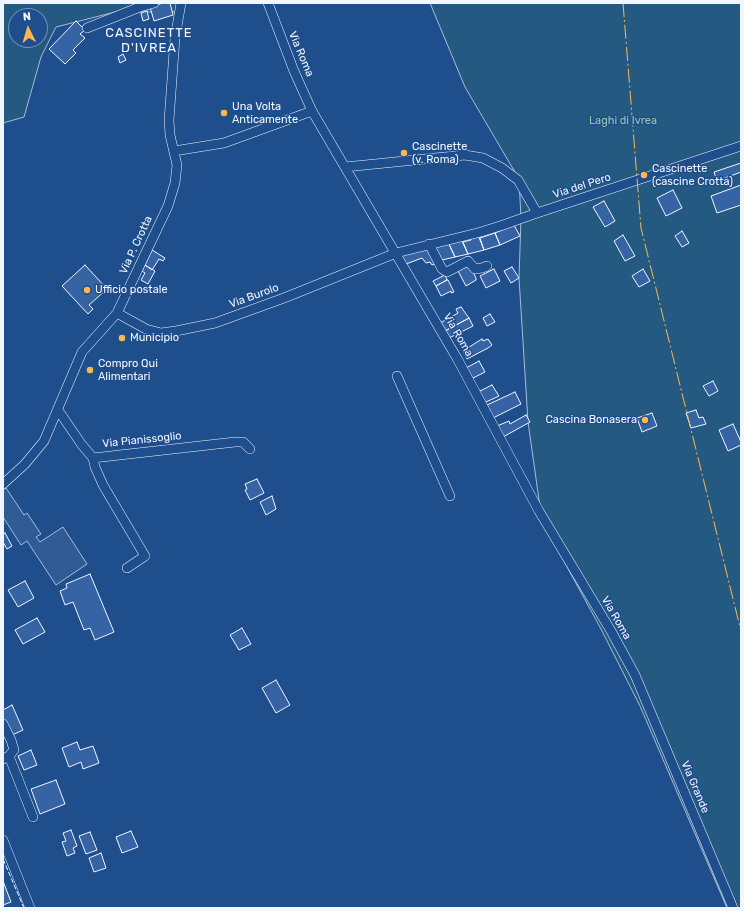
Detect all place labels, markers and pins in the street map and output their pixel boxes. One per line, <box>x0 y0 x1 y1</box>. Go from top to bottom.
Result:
place label: Una Volta Anticamente <box>232 100 298 126</box>
marker: Una Volta Anticamente <box>219 108 229 118</box>
place label: Cascinette (v. Roma) <box>412 140 467 166</box>
marker: Cascinette (v. Roma) <box>399 148 409 158</box>
place label: Cascinette (cascine Crotta) <box>652 162 733 188</box>
marker: Cascinette (cascine Crotta) <box>639 170 649 180</box>
place label: Ufficio postale <box>95 283 168 297</box>
marker: Ufficio postale <box>82 285 92 295</box>
place label: Municipio <box>130 331 179 345</box>
marker: Municipio <box>117 333 127 343</box>
place label: Compro Qui Alimentari <box>98 357 158 383</box>
marker: Compro Qui Alimentari <box>85 365 95 375</box>
place label: Cascina Bonasera <box>545 413 637 427</box>
marker: Cascina Bonasera <box>640 415 650 425</box>

